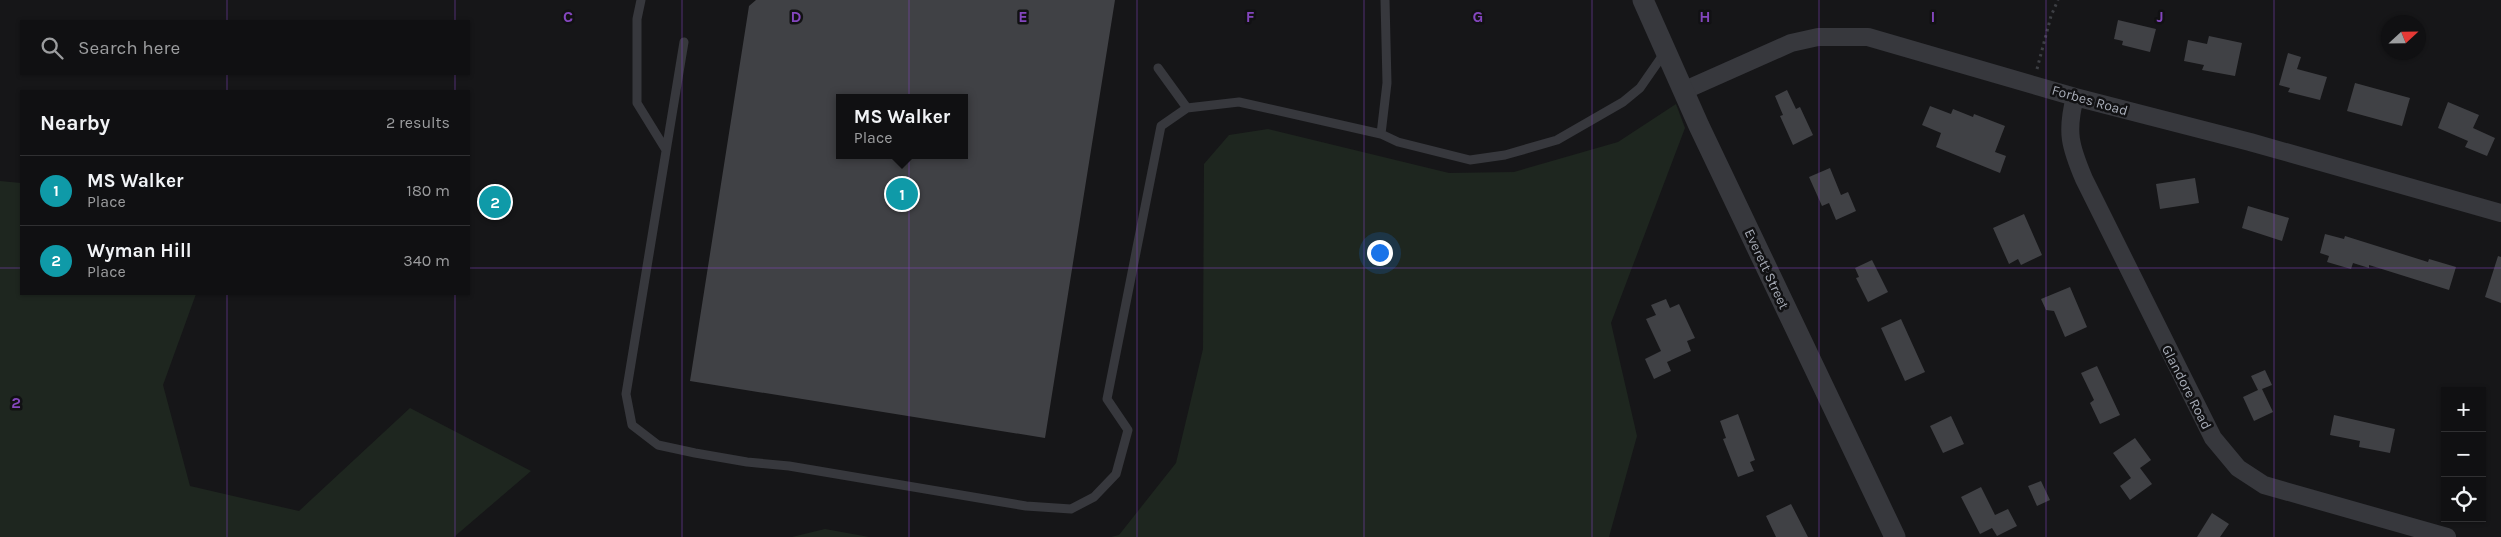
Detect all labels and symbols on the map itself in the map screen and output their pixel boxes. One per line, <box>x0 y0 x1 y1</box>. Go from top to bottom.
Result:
text: C <box>563 7 573 26</box>
text: D <box>791 7 802 26</box>
text: E <box>1018 7 1028 26</box>
text: F <box>1246 7 1255 26</box>
text: G <box>1473 7 1483 26</box>
text: H <box>1699 7 1711 26</box>
text: I <box>1931 7 1935 26</box>
text: J <box>2156 7 2164 26</box>
north arrow <box>2381 15 2426 60</box>
street label: Forbes Road <box>2050 82 2130 119</box>
pin: 1 <box>886 175 918 213</box>
pin: 2 <box>479 183 511 221</box>
street label: Everett Street <box>1741 226 1793 312</box>
your location <box>1367 240 1393 266</box>
street label: Glandore Road <box>2158 342 2215 432</box>
text: 2 <box>11 393 21 412</box>

